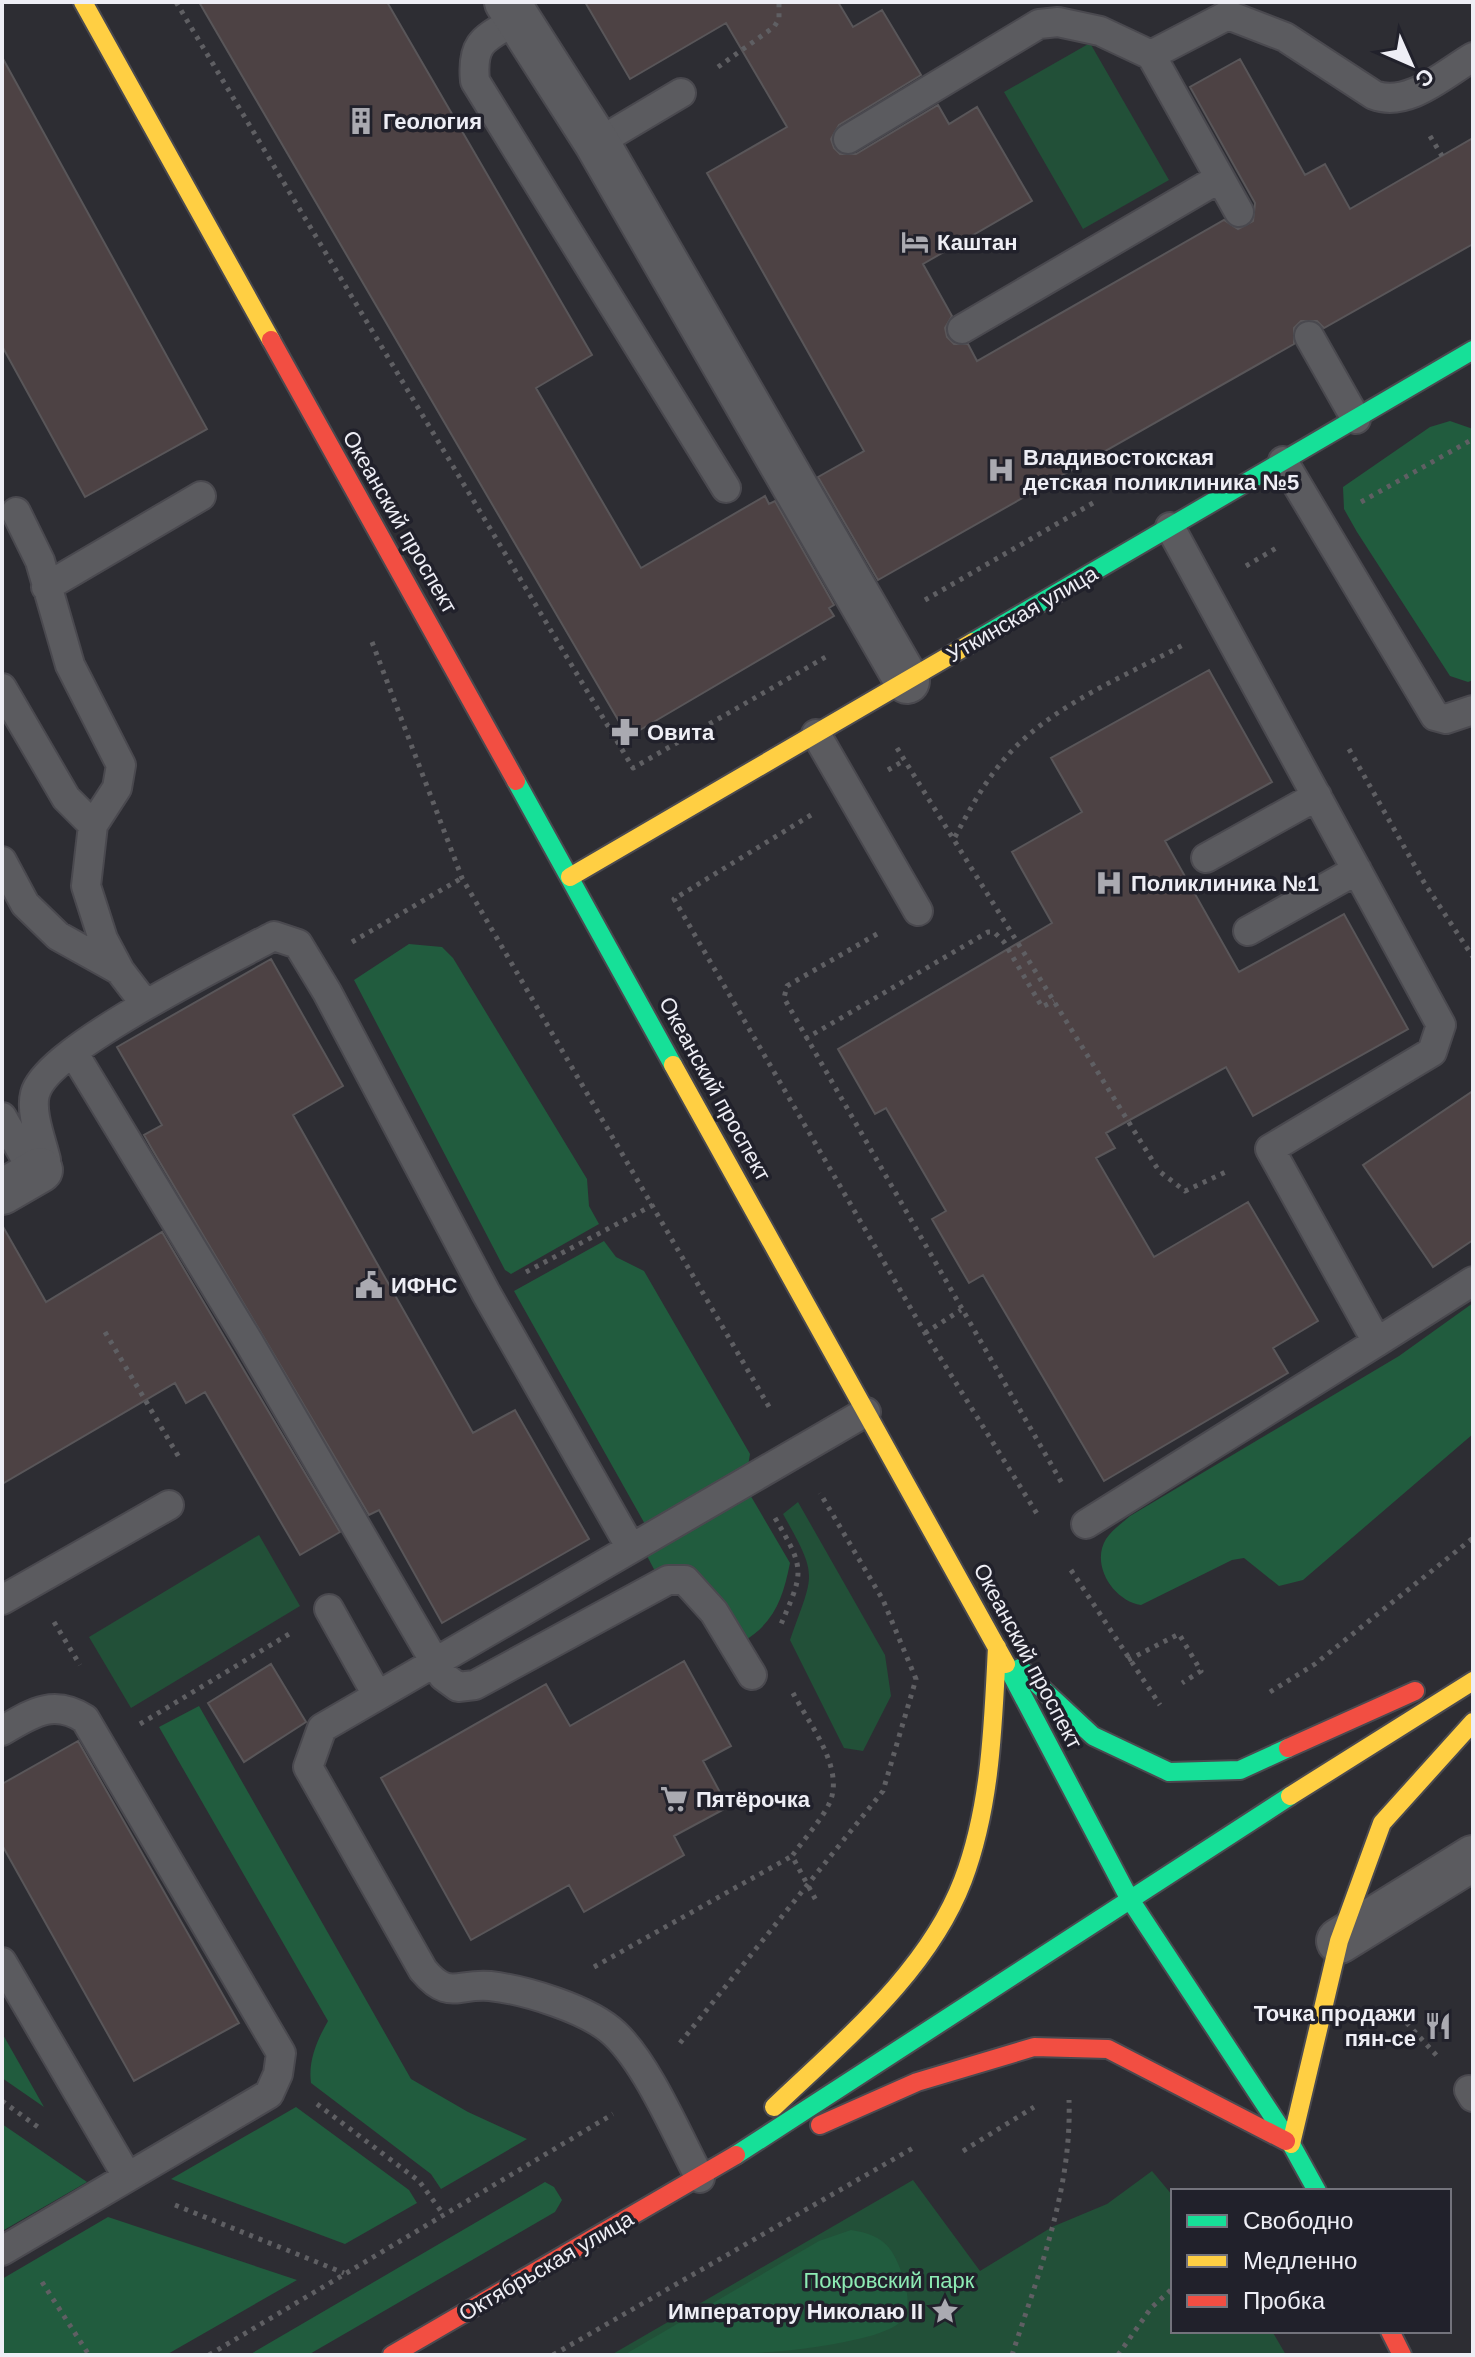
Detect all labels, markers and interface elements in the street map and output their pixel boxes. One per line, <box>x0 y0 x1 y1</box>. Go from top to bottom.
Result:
north arrow <box>1371 24 1451 104</box>
text: С <box>1410 63 1439 92</box>
building icon: Геология <box>346 106 376 136</box>
place label: Геология <box>383 109 482 134</box>
hotel icon: Каштан <box>900 227 930 257</box>
place label: Каштан <box>937 230 1018 255</box>
street label: Океанский проспект <box>338 426 462 618</box>
place label: Владивостокская детская поликлиника №5 <box>1023 445 1299 495</box>
hospital icon: Владивостокская детская поликлиника №5 <box>986 455 1016 485</box>
street label: Уткинская улица <box>942 560 1103 667</box>
pharmacy icon: Овита <box>610 717 640 747</box>
place label: Овита <box>647 720 715 745</box>
hospital icon: Поликлиника №1 <box>1094 868 1124 898</box>
place label: Поликлиника №1 <box>1131 871 1319 896</box>
street label: Океанский проспект <box>654 993 776 1185</box>
public building icon: ИФНС <box>354 1270 384 1300</box>
place label: ИФНС <box>391 1273 457 1298</box>
street label: Океанский проспект <box>969 1559 1087 1753</box>
supermarket icon: Пятёрочка <box>659 1784 689 1814</box>
place label: Пятёрочка <box>696 1787 811 1812</box>
place label: Точка продажи пян-се <box>1254 2001 1416 2051</box>
restaurant icon: Точка продажи пян-се <box>1423 2011 1453 2041</box>
legend <box>1171 2189 1451 2333</box>
street label: Октябрьская улица <box>454 2206 638 2326</box>
text: Свободно <box>1243 2207 1353 2234</box>
text: Медленно <box>1243 2247 1357 2274</box>
park label: Покровский парк <box>804 2268 975 2293</box>
text: Пробка <box>1243 2287 1326 2314</box>
place icon: Императору Николаю II <box>930 2296 960 2326</box>
place label: Императору Николаю II <box>668 2299 923 2324</box>

